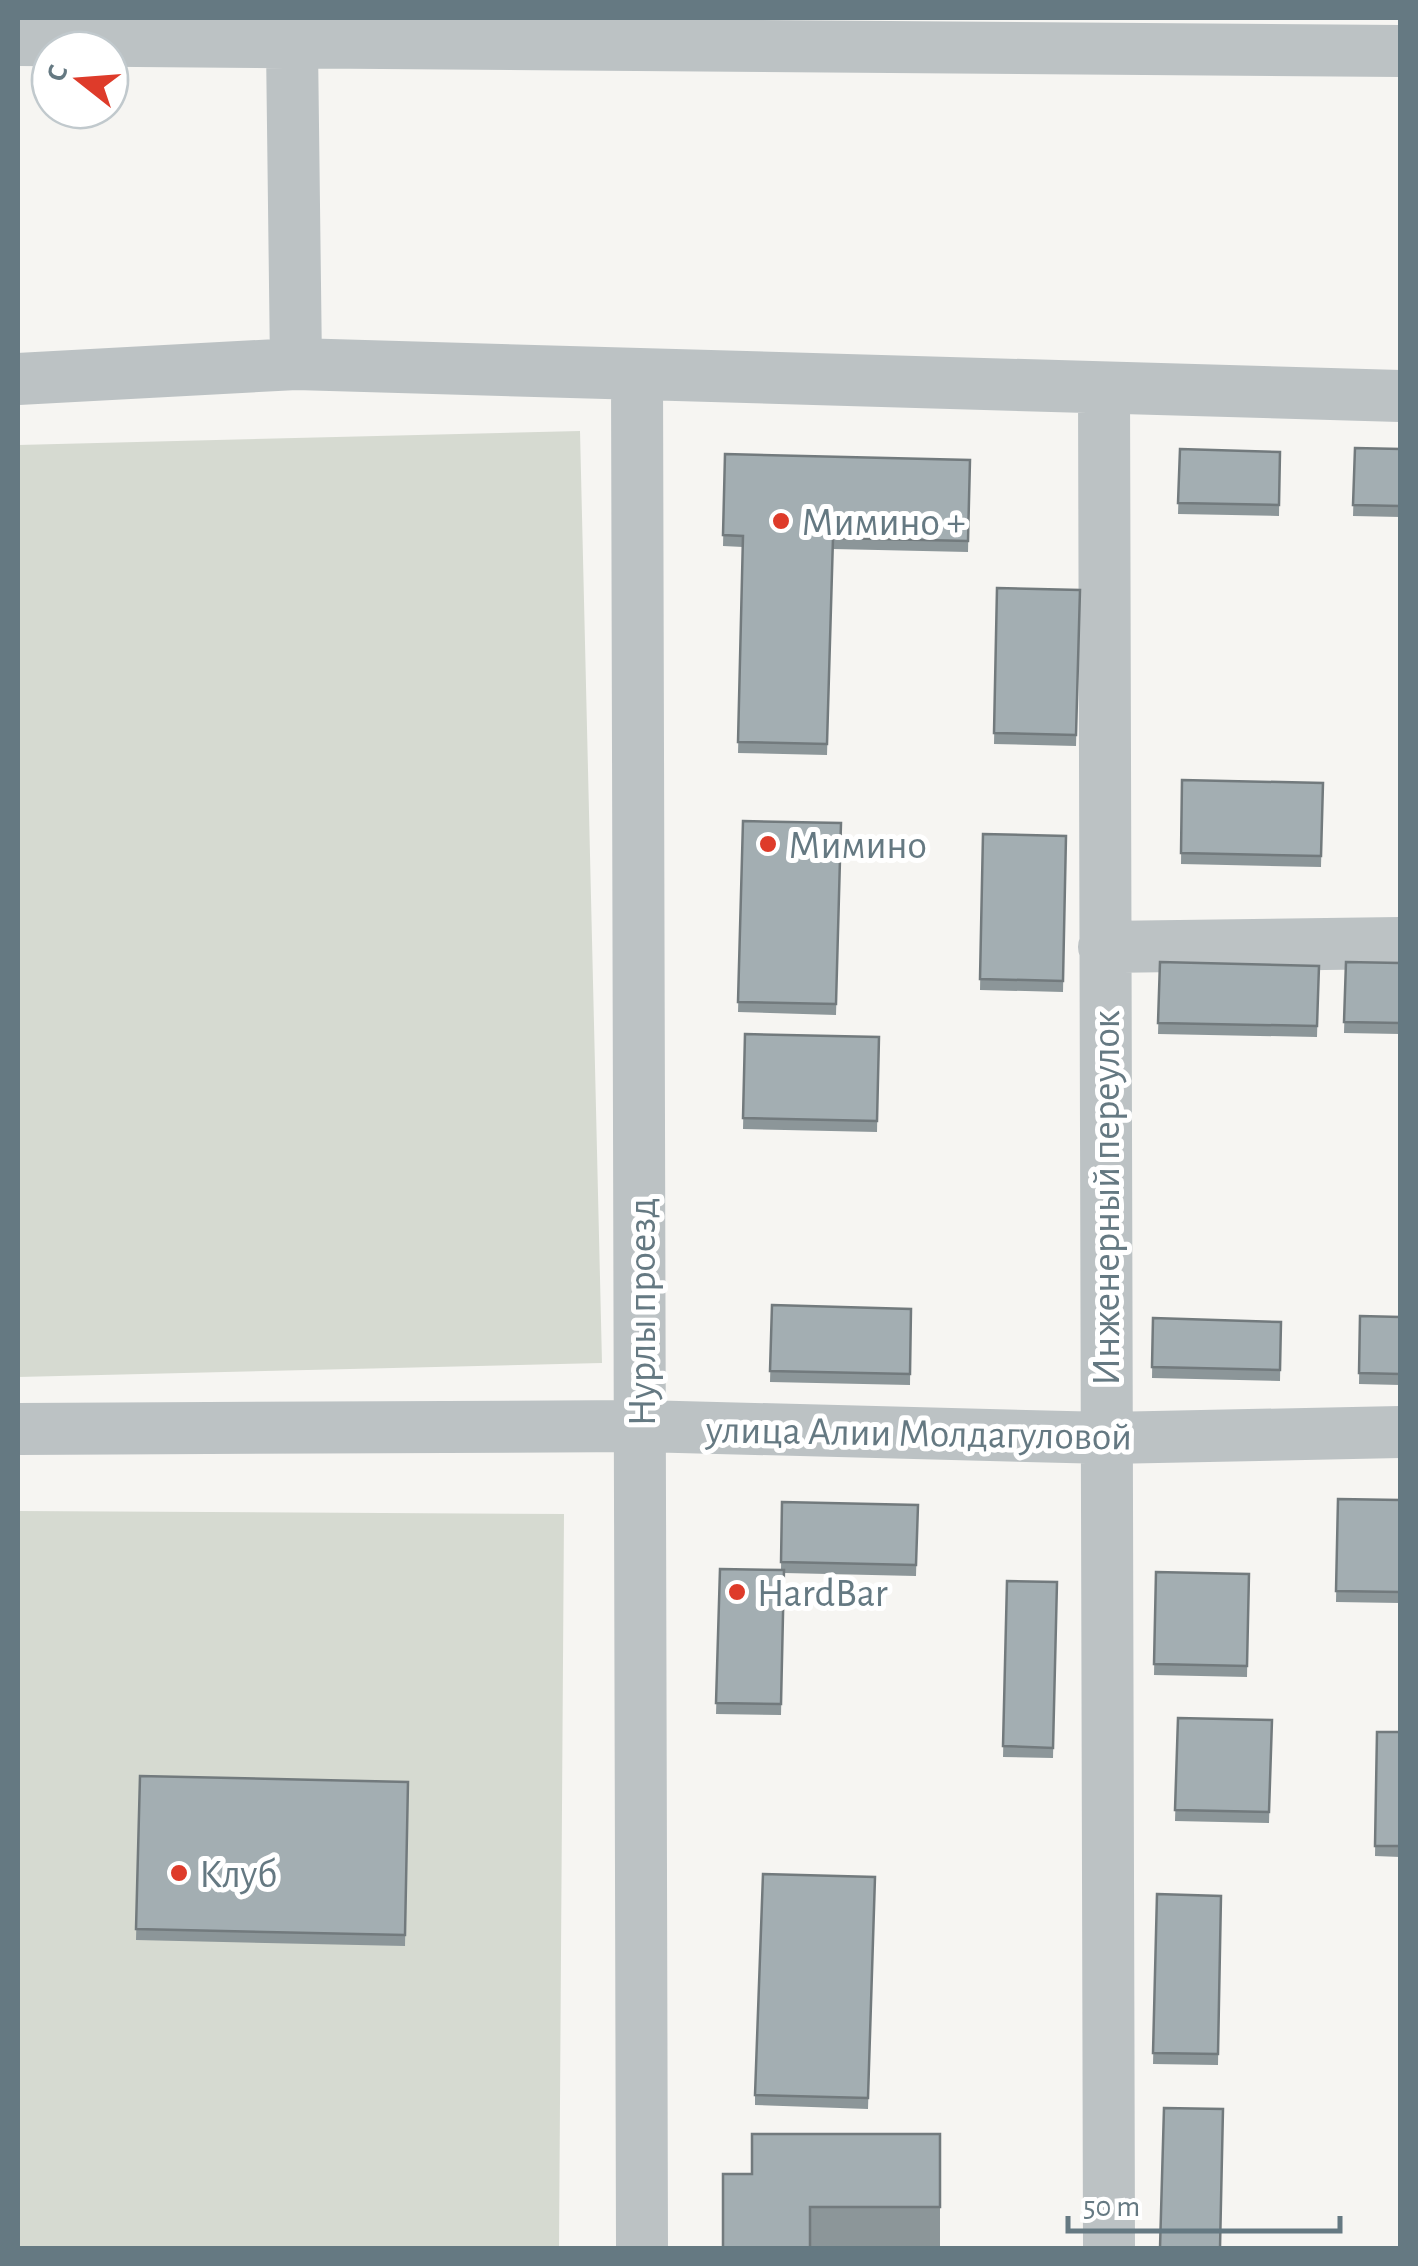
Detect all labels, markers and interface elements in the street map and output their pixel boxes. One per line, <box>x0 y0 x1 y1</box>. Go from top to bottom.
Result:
north arrow <box>30 30 130 130</box>
text: С <box>42 62 74 85</box>
place label: Мимино + <box>801 503 966 543</box>
marker: Мимино + <box>770 510 792 532</box>
place label: Мимино <box>788 826 927 866</box>
marker: Мимино <box>757 833 779 855</box>
street label: Инженерный переулок <box>1087 1010 1127 1386</box>
street label: Нурлы проезд <box>623 1198 663 1426</box>
street label: улица Алии Молдагуловой <box>704 1410 1132 1458</box>
place label: HardBar <box>757 1574 888 1614</box>
marker: HardBar <box>726 1581 748 1603</box>
place label: Клуб <box>199 1855 277 1895</box>
marker: Клуб <box>168 1862 190 1884</box>
scale bar <box>1068 2171 1340 2233</box>
text: 50 m <box>1083 2192 1140 2222</box>

